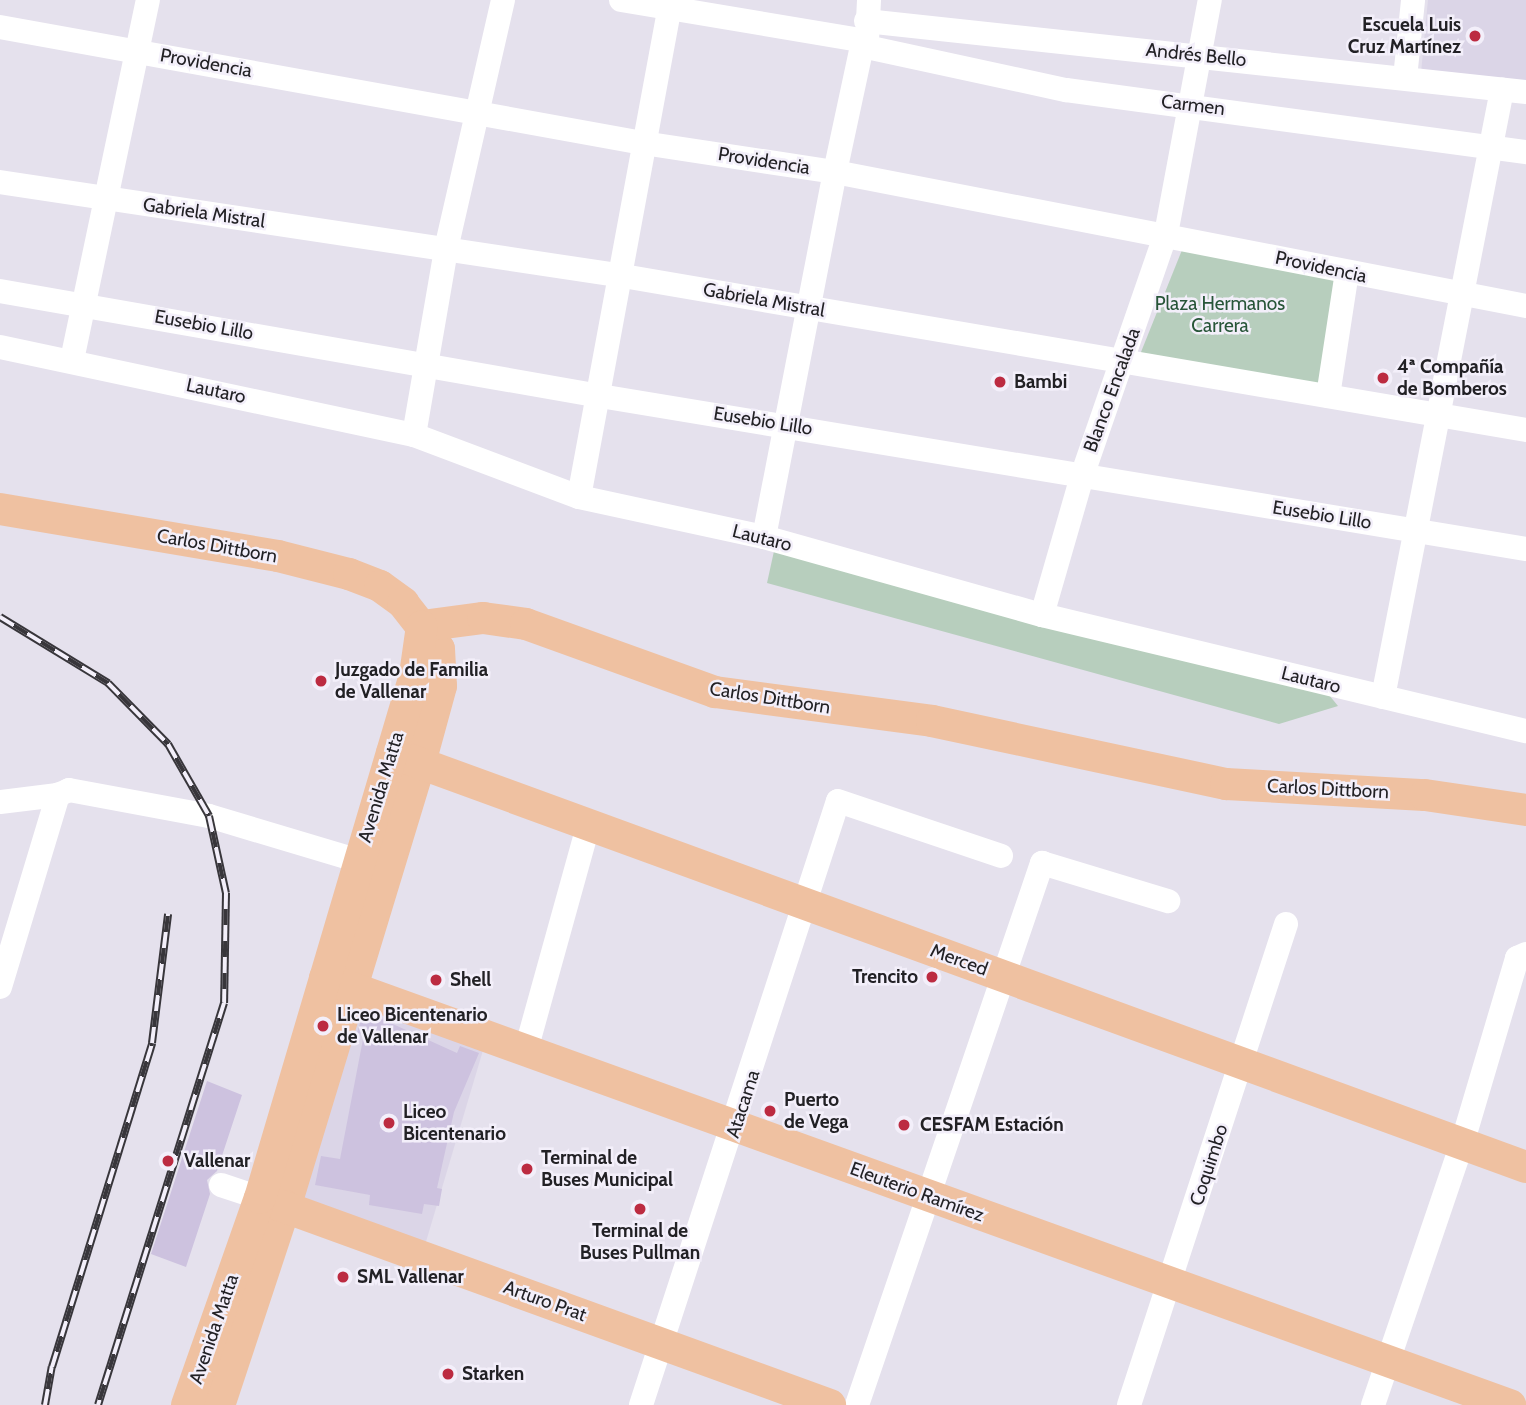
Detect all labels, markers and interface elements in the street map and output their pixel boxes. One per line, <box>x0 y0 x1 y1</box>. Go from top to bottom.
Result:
place label: Escuela Luis Cruz Martínez <box>1348 14 1461 58</box>
marker: Escuela Luis Cruz Martínez <box>1467 28 1483 44</box>
street label: Andrés Bello <box>1145 38 1247 72</box>
street label: Providencia <box>158 44 254 82</box>
street label: Carmen <box>1160 90 1226 120</box>
street label: Providencia <box>716 142 812 180</box>
street label: Gabriela Mistral <box>141 193 267 233</box>
street label: Providencia <box>1273 246 1369 288</box>
street label: Gabriela Mistral <box>701 278 827 322</box>
park label: Plaza Hermanos Carrera <box>1155 293 1285 337</box>
street label: Eusebio Lillo <box>153 305 255 345</box>
street label: Blanco Encalada <box>1079 325 1145 455</box>
place label: 4ª Compañía de Bomberos <box>1397 356 1507 400</box>
marker: 4ª Compañía de Bomberos <box>1375 370 1391 386</box>
place label: Bambi <box>1014 371 1067 393</box>
street label: Lautaro <box>184 374 248 408</box>
marker: Bambi <box>992 374 1008 390</box>
street label: Eusebio Lillo <box>712 402 814 440</box>
street label: Eusebio Lillo <box>1271 496 1373 534</box>
street label: Lautaro <box>730 520 794 556</box>
street label: Carlos Dittborn <box>155 524 279 568</box>
place label: Juzgado de Familia de Vallenar <box>335 659 488 703</box>
street label: Lautaro <box>1279 662 1343 698</box>
marker: Juzgado de Familia de Vallenar <box>313 673 329 689</box>
street label: Carlos Dittborn <box>708 677 832 719</box>
street label: Avenida Matta <box>353 729 409 845</box>
street label: Carlos Dittborn <box>1267 774 1389 804</box>
street label: Merced <box>927 939 991 981</box>
place label: Trencito <box>852 966 918 988</box>
place label: Shell <box>450 969 491 991</box>
marker: Trencito <box>924 969 940 985</box>
marker: Shell <box>428 972 444 988</box>
place label: Liceo Bicentenario de Vallenar <box>337 1004 488 1048</box>
marker: Liceo Bicentenario de Vallenar <box>315 1018 331 1034</box>
street label: Atacama <box>721 1067 765 1141</box>
place label: Puerto de Vega <box>784 1089 848 1133</box>
place label: Liceo Bicentenario <box>403 1101 506 1145</box>
marker: Puerto de Vega <box>762 1103 778 1119</box>
place label: CESFAM Estación <box>920 1114 1064 1136</box>
marker: Liceo Bicentenario <box>381 1115 397 1131</box>
marker: CESFAM Estación <box>894 1115 914 1135</box>
street label: Coquimbo <box>1185 1121 1233 1209</box>
place label: Terminal de Buses Municipal <box>541 1147 673 1191</box>
place label: Vallenar <box>184 1150 250 1172</box>
marker: Vallenar <box>158 1151 178 1171</box>
street label: Eleuterio Ramírez <box>847 1157 987 1227</box>
marker: Terminal de Buses Municipal <box>519 1161 535 1177</box>
marker: Terminal de Buses Pullman <box>632 1201 648 1217</box>
place label: Terminal de Buses Pullman <box>580 1220 700 1264</box>
place label: SML Vallenar <box>357 1266 464 1288</box>
marker: SML Vallenar <box>335 1269 351 1285</box>
street label: Avenida Matta <box>185 1271 243 1387</box>
street label: Arturo Prat <box>500 1276 590 1326</box>
place label: Starken <box>462 1363 524 1385</box>
marker: Starken <box>440 1366 456 1382</box>

